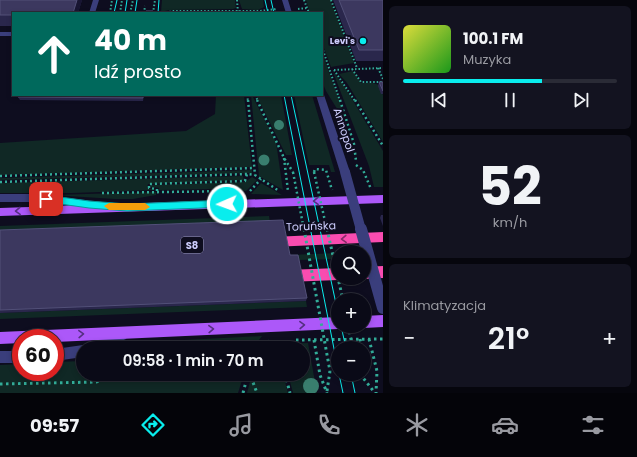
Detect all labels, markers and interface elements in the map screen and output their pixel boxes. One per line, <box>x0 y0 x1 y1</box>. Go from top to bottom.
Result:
text: 40 m <box>94 21 167 60</box>
icon: ahead <box>28 28 80 80</box>
text: 100.1 FM <box>463 28 523 49</box>
place label: Levi's <box>330 35 355 47</box>
marker: Levi's <box>358 36 368 46</box>
text: Muzyka <box>463 50 511 69</box>
text: Idź prosto <box>94 59 181 84</box>
icon: previous <box>428 89 450 111</box>
icon: pause <box>499 89 521 111</box>
icon: next <box>570 89 592 111</box>
street label: Annopol <box>329 106 359 154</box>
text: 52 <box>478 150 542 223</box>
pin <box>29 182 63 216</box>
position arrow <box>206 183 248 225</box>
icon: arrive <box>35 188 57 210</box>
one-way arrow <box>313 197 319 205</box>
one-way arrow <box>15 207 21 215</box>
text: km/h <box>493 213 527 232</box>
street label: Toruńska <box>286 217 336 235</box>
one-way arrow <box>341 235 347 243</box>
road number: S8 <box>181 237 203 253</box>
map controls <box>331 245 371 381</box>
button: search <box>331 245 371 285</box>
button: + <box>331 293 371 333</box>
text: Klimatyzacja <box>403 296 486 315</box>
text: 21° <box>488 317 529 360</box>
one-way arrow <box>299 320 305 329</box>
text: − <box>403 323 415 354</box>
text: + <box>602 323 617 354</box>
one-way arrow <box>208 324 214 333</box>
speed limit sign: 60 <box>12 329 64 381</box>
one-way arrow <box>78 330 84 338</box>
button: − <box>331 341 371 381</box>
text: 09:58 · 1 min · 70 m <box>123 350 263 371</box>
icon: directions <box>139 411 167 439</box>
icon: music <box>227 411 255 439</box>
icon: phone <box>315 411 343 439</box>
icon: climate <box>403 411 431 439</box>
icon: car <box>491 411 519 439</box>
icon: filters <box>579 411 607 439</box>
text: 09:57 <box>30 413 79 438</box>

